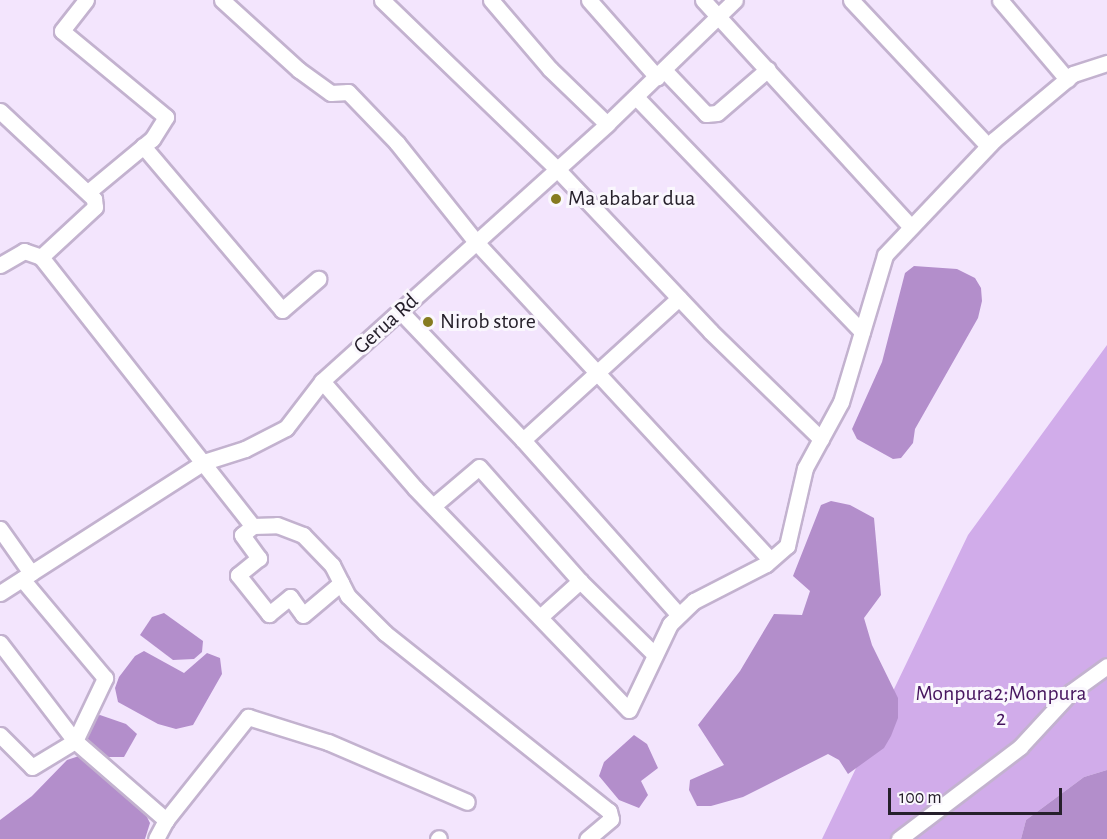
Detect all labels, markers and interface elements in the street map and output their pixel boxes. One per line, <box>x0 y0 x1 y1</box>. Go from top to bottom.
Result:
place label: Ma ababar dua <box>568 186 695 212</box>
marker: Ma ababar dua <box>549 192 563 206</box>
street label: Gerua Rd <box>348 288 424 360</box>
place label: Nirob store <box>440 309 536 335</box>
marker: Nirob store <box>421 315 435 329</box>
park label: Monpura2;Monpura 2 <box>915 680 1087 732</box>
scale bar <box>891 776 1065 814</box>
text: 100 m <box>899 789 942 807</box>

